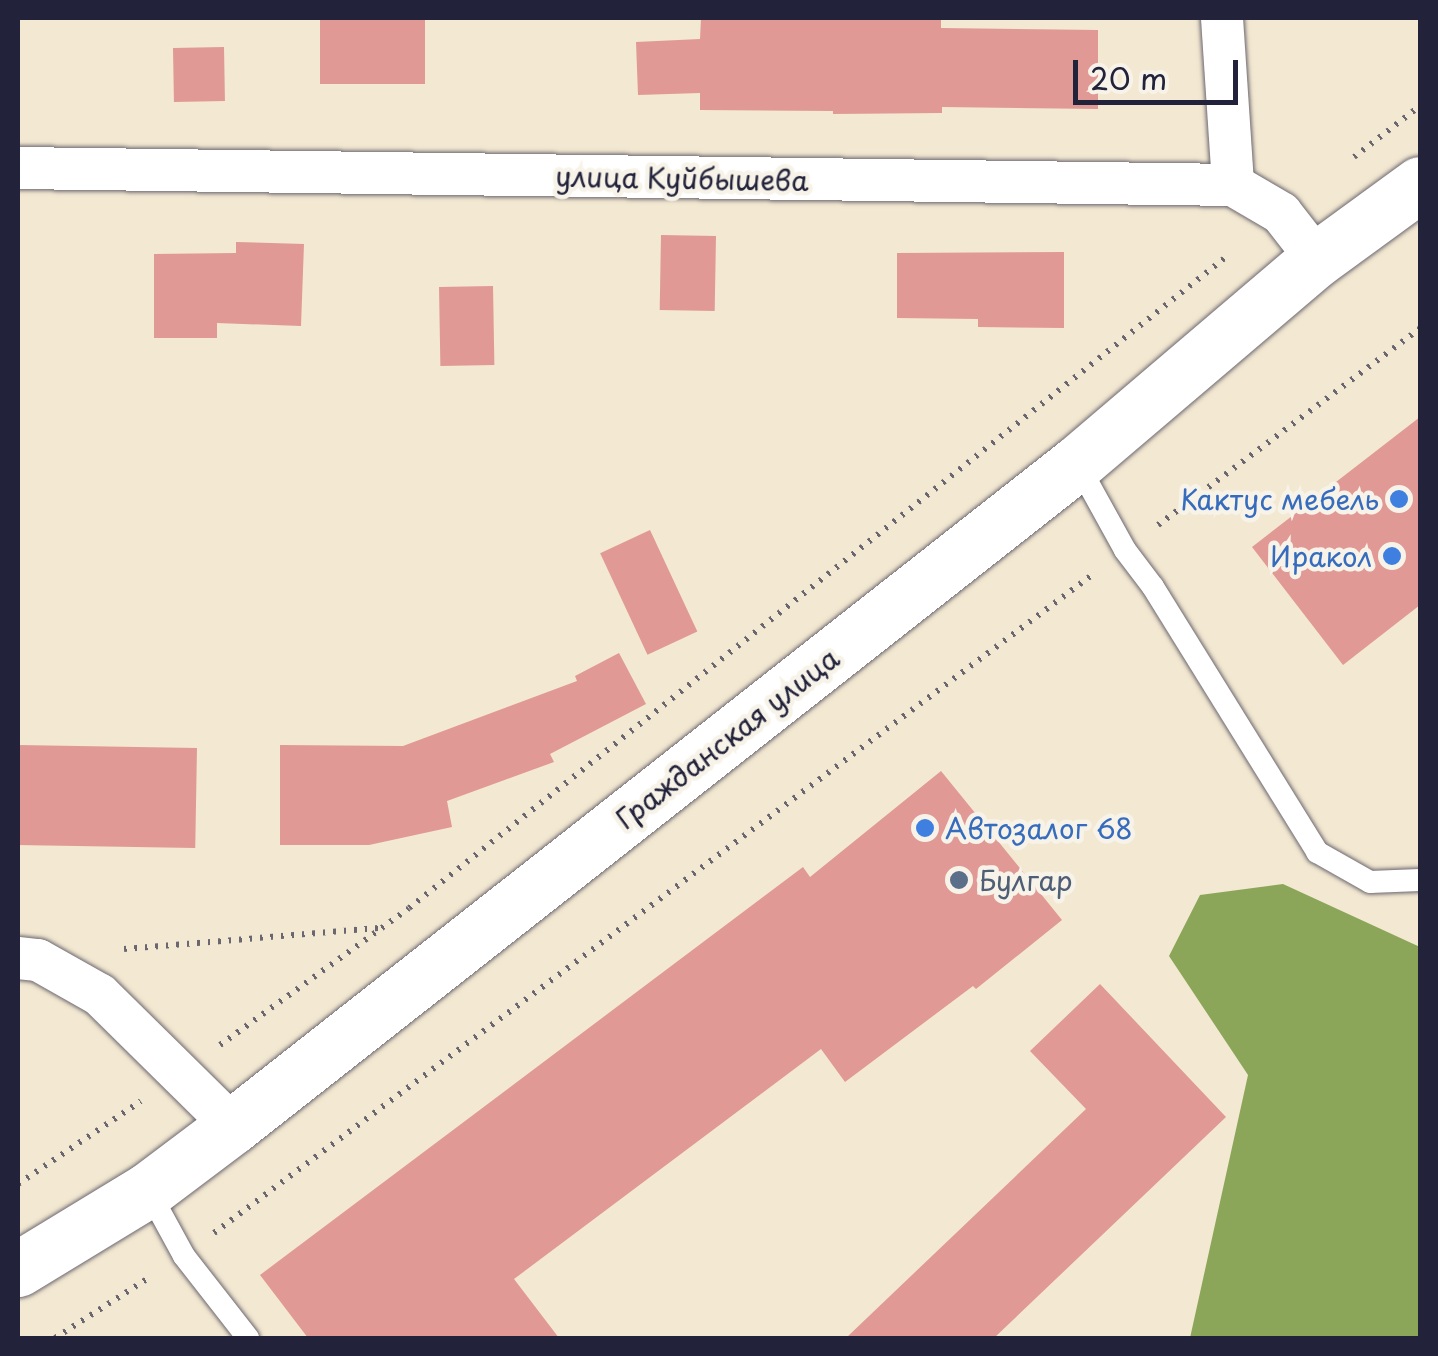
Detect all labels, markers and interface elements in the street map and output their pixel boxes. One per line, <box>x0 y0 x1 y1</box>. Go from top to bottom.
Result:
scale bar <box>1078 40 1243 102</box>
text: 20 m <box>1090 55 1167 100</box>
street label: улица Куйбышева <box>554 159 810 197</box>
place label: Кактус мебель <box>1178 482 1379 516</box>
marker: Кактус мебель <box>1388 488 1410 510</box>
place label: Иракол <box>1270 539 1372 573</box>
marker: Иракол <box>1381 545 1403 567</box>
street label: Гражданская улица <box>608 640 846 836</box>
place label: Автозалог 68 <box>945 811 1132 845</box>
marker: Автозалог 68 <box>914 817 936 839</box>
place label: Булгар <box>979 863 1073 897</box>
marker: Булгар <box>948 869 970 891</box>

